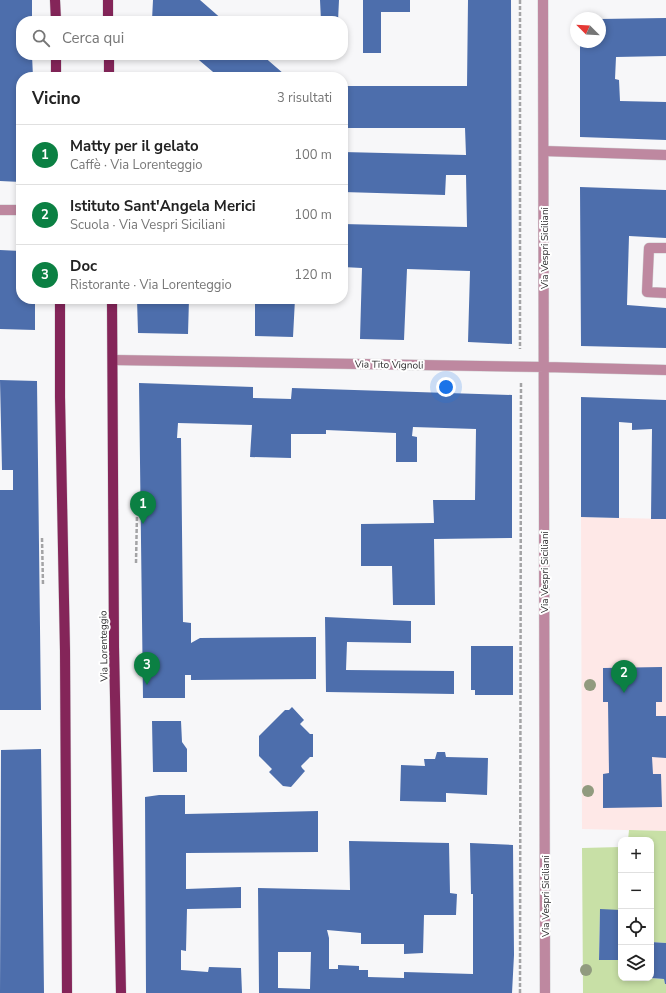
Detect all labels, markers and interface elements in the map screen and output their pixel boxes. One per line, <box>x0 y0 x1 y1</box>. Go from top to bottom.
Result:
north arrow <box>570 12 606 48</box>
search box <box>16 16 348 60</box>
icon: search <box>30 27 52 49</box>
text: Cerca qui <box>62 28 124 48</box>
text: Vicino <box>32 87 81 110</box>
text: 3 risultati <box>277 89 332 107</box>
text: Matty per il gelato <box>70 136 199 156</box>
text: 1 <box>41 146 49 164</box>
text: 100 m <box>294 146 332 164</box>
text: Caffè · Via Lorenteggio <box>70 156 202 174</box>
text: Istituto Sant'Angela Merici <box>70 196 256 216</box>
text: 2 <box>41 206 49 224</box>
text: 100 m <box>294 206 332 224</box>
street label: Via Vespri Siciliani <box>538 207 552 290</box>
text: Scuola · Via Vespri Siciliani <box>70 216 225 234</box>
text: Doc <box>70 256 97 276</box>
text: 3 <box>41 266 49 284</box>
text: 120 m <box>294 266 332 284</box>
text: Ristorante · Via Lorenteggio <box>70 276 232 294</box>
street label: Via Tito Vignoli <box>354 357 423 373</box>
your location <box>436 377 456 397</box>
pin: 1 <box>130 491 156 524</box>
street label: Via Vespri Siciliani <box>538 531 552 614</box>
street label: Via Lorenteggio <box>96 610 112 683</box>
pin: 3 <box>134 652 160 685</box>
pin: 2 <box>611 660 637 693</box>
map controls <box>618 837 654 981</box>
button: + <box>618 837 654 873</box>
street label: Via Vespri Siciliani <box>539 855 553 938</box>
button: − <box>618 873 654 909</box>
button: locate <box>618 909 654 945</box>
button: layers <box>618 945 654 981</box>

